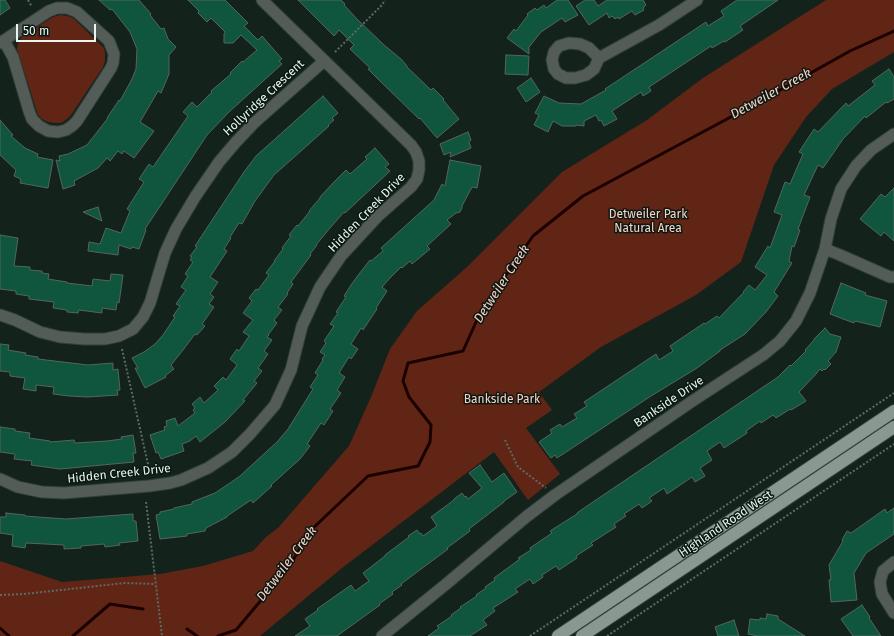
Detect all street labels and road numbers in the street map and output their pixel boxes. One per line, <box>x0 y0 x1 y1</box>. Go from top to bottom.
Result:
street label: Hollyridge Crescent <box>221 57 307 139</box>
street label: Hidden Creek Drive <box>326 171 408 255</box>
street label: Bankside Drive <box>631 373 707 431</box>
street label: Hidden Creek Drive <box>67 461 171 487</box>
street label: Highland Road West <box>677 487 775 561</box>

